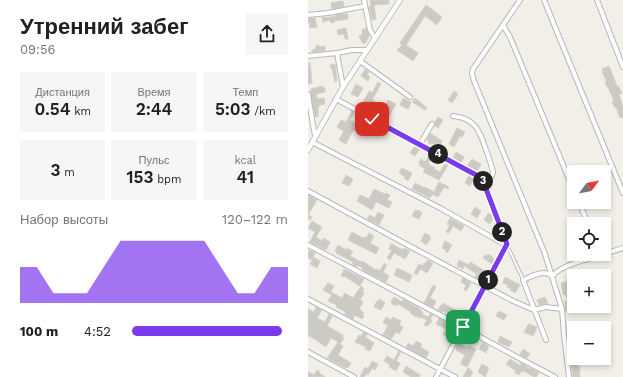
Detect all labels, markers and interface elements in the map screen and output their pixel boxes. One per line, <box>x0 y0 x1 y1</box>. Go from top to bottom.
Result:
button: share <box>246 13 288 55</box>
text: Утренний забег <box>20 14 188 39</box>
text: 09:56 <box>20 42 55 57</box>
text: Дистанция <box>35 86 90 99</box>
text: Время <box>137 86 171 99</box>
text: Темп <box>232 86 258 99</box>
text: 0.54 <box>34 99 70 119</box>
text: 2:44 <box>136 99 172 119</box>
text: 5:03 <box>215 99 250 119</box>
pin <box>355 102 389 136</box>
text: km <box>70 105 91 118</box>
text: /km <box>250 105 276 118</box>
icon: check <box>361 108 383 130</box>
pin: 4 <box>428 144 448 164</box>
text: 4 <box>434 147 442 160</box>
text: Пульс <box>139 154 169 167</box>
text: kcal <box>234 154 256 167</box>
text: 3 <box>51 160 61 180</box>
north arrow <box>567 165 611 209</box>
map controls <box>567 165 611 365</box>
text: m <box>61 166 75 179</box>
text: 153 <box>126 167 153 187</box>
text: 41 <box>237 167 254 187</box>
pin: 3 <box>473 171 493 191</box>
text: bpm <box>153 173 182 186</box>
text: 3 <box>480 174 486 187</box>
text: Набор высоты <box>20 212 108 227</box>
text: 120–122 m <box>222 212 288 227</box>
button: locate <box>567 217 611 261</box>
pin: 2 <box>492 222 512 242</box>
text: 2 <box>499 225 505 238</box>
button: + <box>567 269 611 313</box>
pin: 1 <box>478 270 498 290</box>
text: 1 <box>486 273 490 286</box>
pin <box>446 310 480 344</box>
icon: arrive <box>452 316 474 338</box>
button: − <box>567 321 611 365</box>
text: 100 m <box>20 324 58 339</box>
text: 4:52 <box>84 324 111 339</box>

